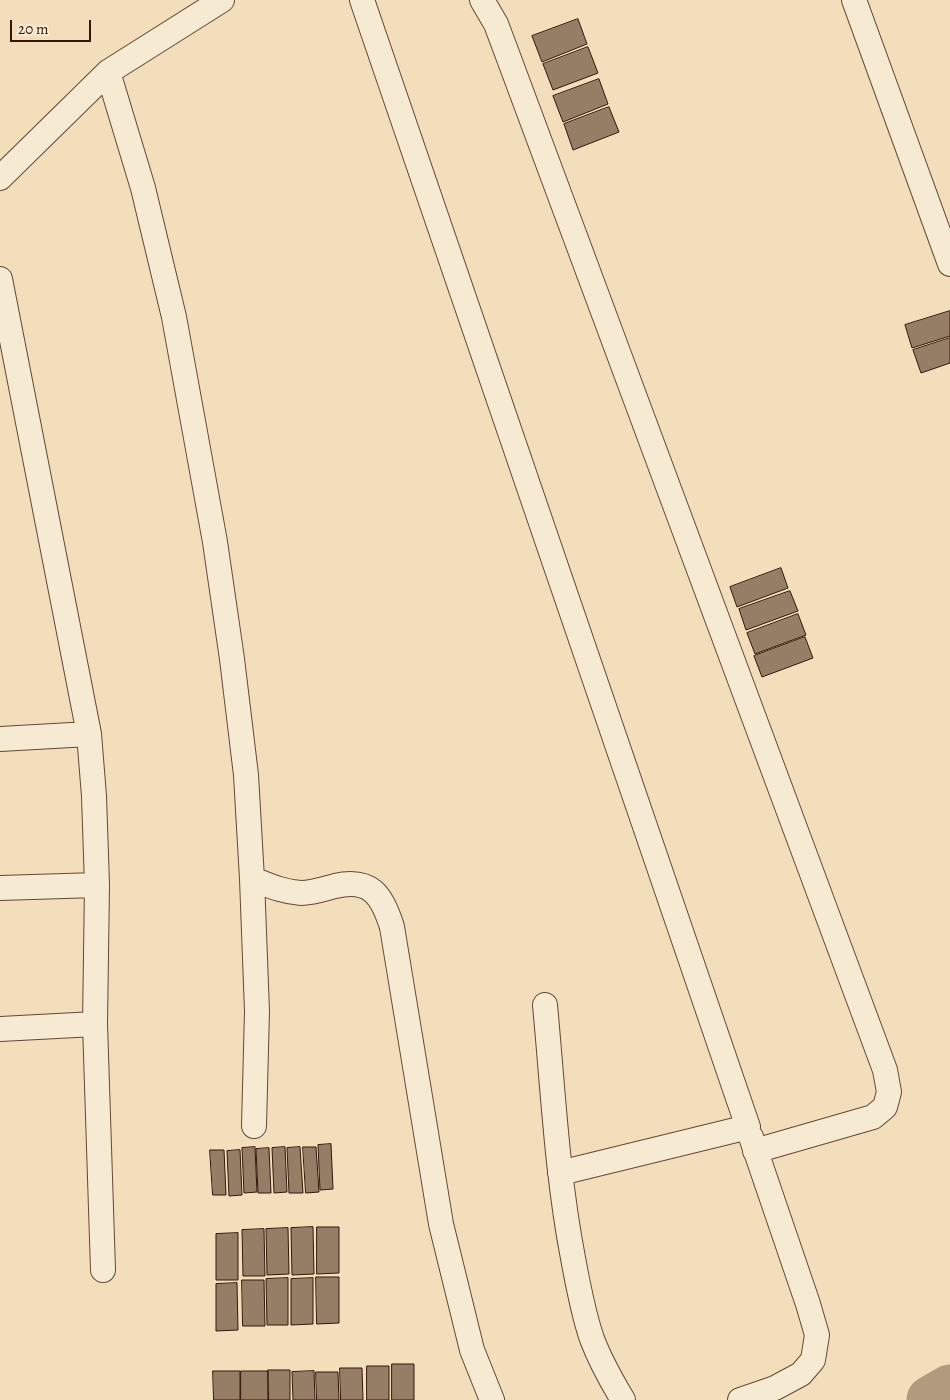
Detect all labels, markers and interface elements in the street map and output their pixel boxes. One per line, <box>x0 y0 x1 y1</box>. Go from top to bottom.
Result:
scale bar <box>12 10 94 42</box>
text: 20 m <box>18 19 49 39</box>

